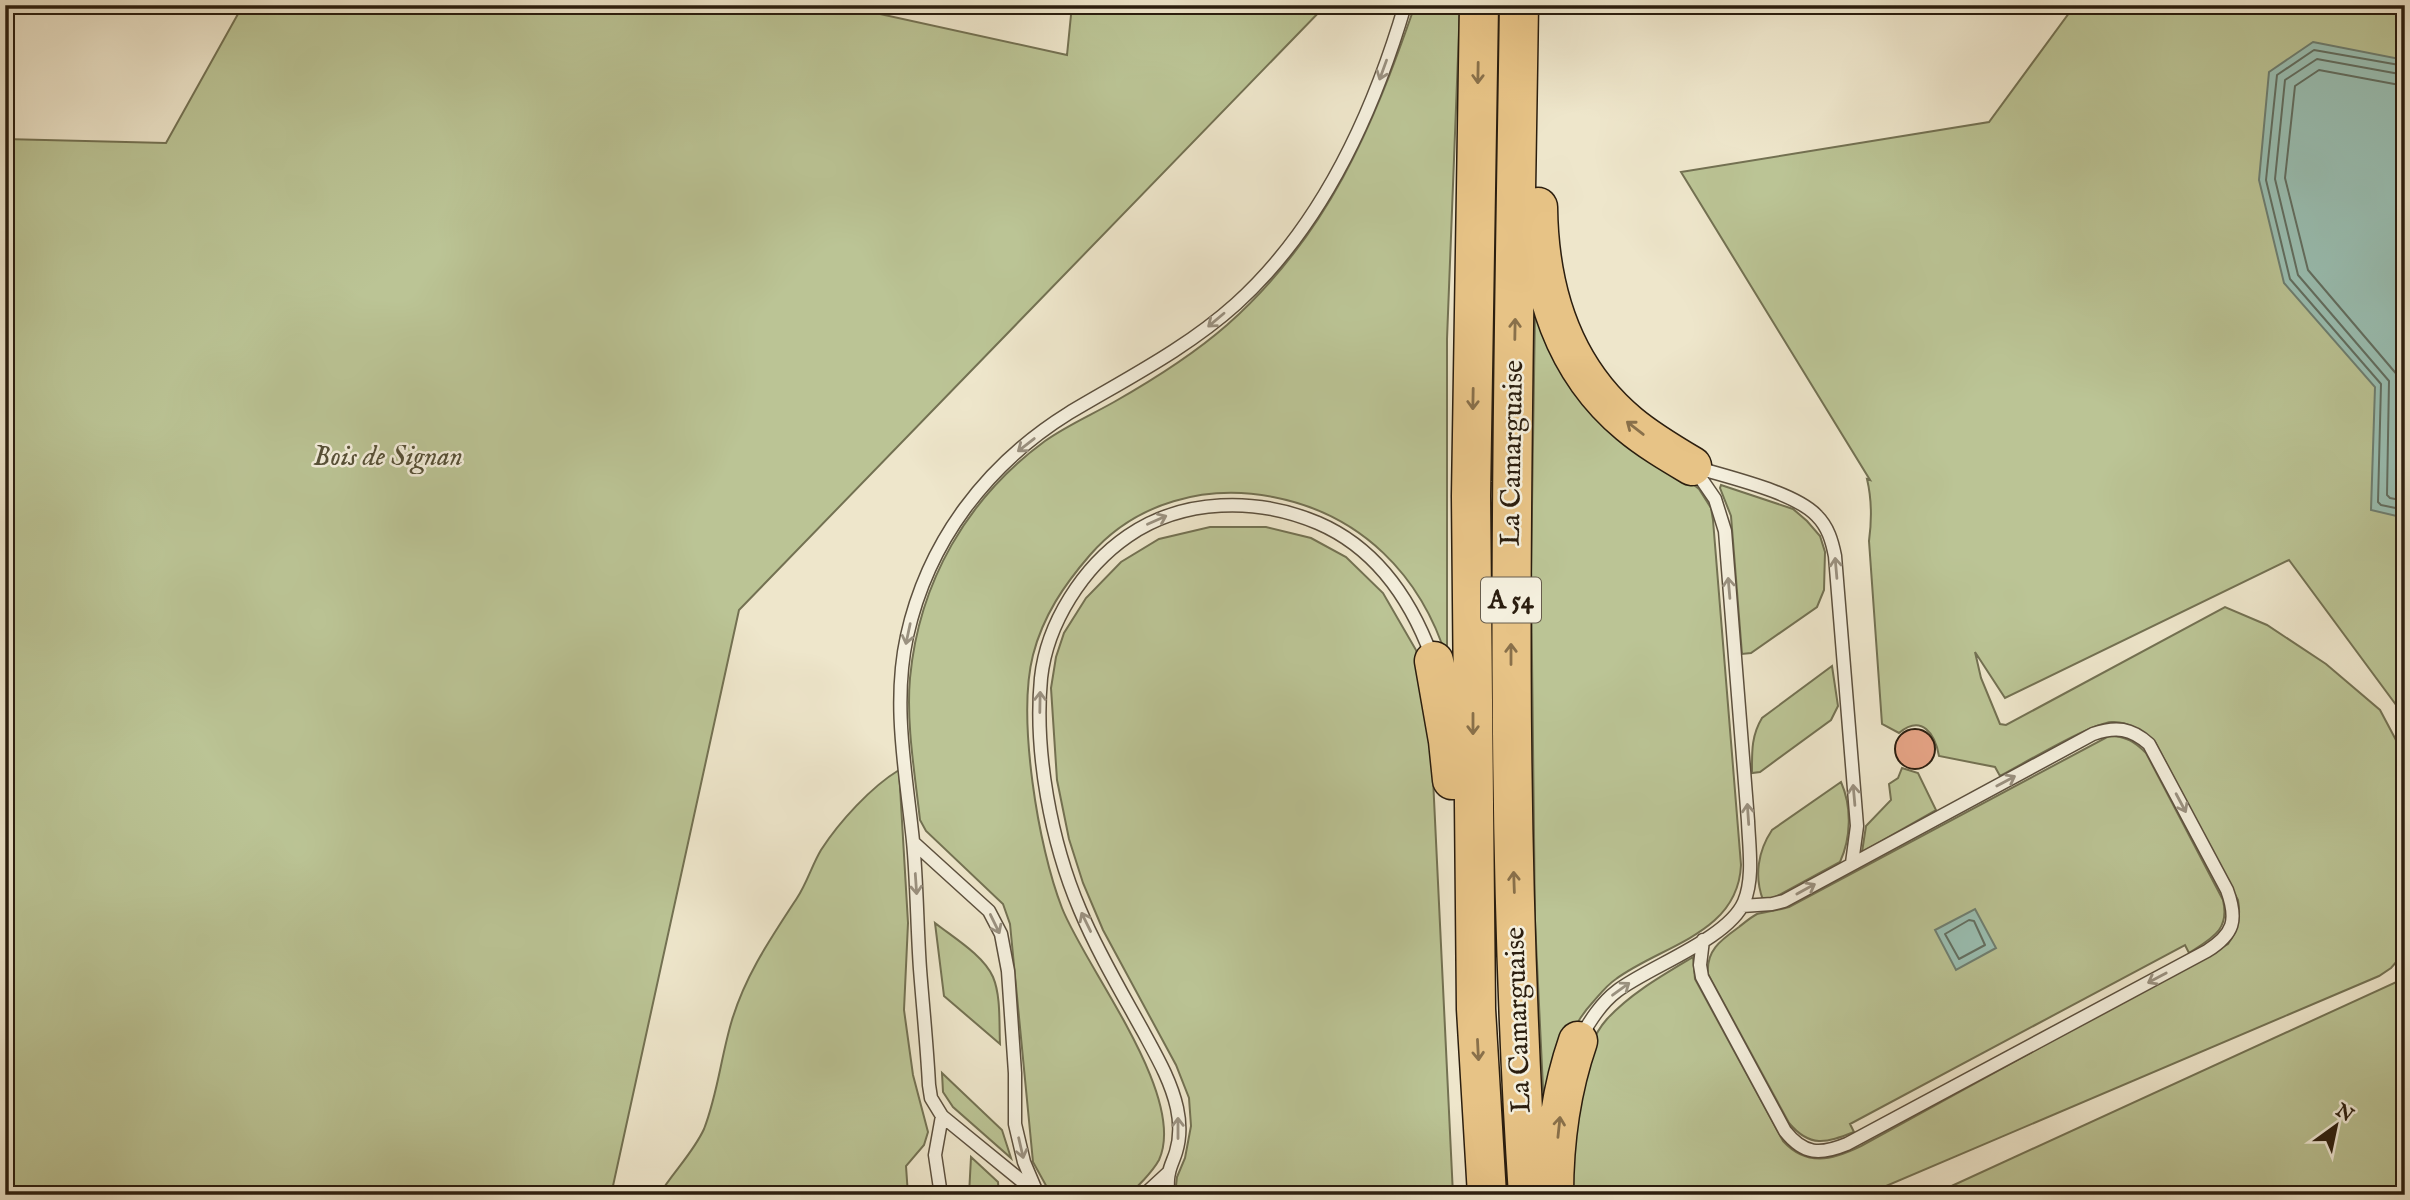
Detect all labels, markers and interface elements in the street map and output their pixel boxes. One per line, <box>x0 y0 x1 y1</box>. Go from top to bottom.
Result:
one-way arrow <box>1376 58 1389 80</box>
one-way arrow <box>1471 62 1485 85</box>
one-way arrow <box>1208 312 1226 328</box>
one-way arrow <box>1508 318 1521 341</box>
street label: La Camarguaise <box>1494 359 1532 546</box>
one-way arrow <box>1466 387 1480 410</box>
one-way arrow <box>1626 421 1645 436</box>
one-way arrow <box>1017 437 1036 452</box>
park label: Bois de Signan <box>313 440 463 475</box>
one-way arrow <box>1146 513 1167 526</box>
one-way arrow <box>1829 558 1842 580</box>
one-way arrow <box>1722 577 1735 599</box>
road number: A 54 <box>1481 578 1541 622</box>
one-way arrow <box>901 622 915 645</box>
one-way arrow <box>1504 643 1518 666</box>
one-way arrow <box>1034 690 1047 713</box>
one-way arrow <box>1466 713 1480 736</box>
one-way arrow <box>1996 774 2016 788</box>
one-way arrow <box>1847 784 1860 807</box>
one-way arrow <box>2174 793 2188 813</box>
one-way arrow <box>1741 804 1754 826</box>
one-way arrow <box>1507 871 1520 894</box>
one-way arrow <box>910 873 923 895</box>
one-way arrow <box>1795 882 1816 895</box>
one-way arrow <box>1079 912 1093 933</box>
one-way arrow <box>989 913 1003 934</box>
street label: La Camarguaise <box>1498 926 1540 1114</box>
one-way arrow <box>2147 971 2168 985</box>
one-way arrow <box>1612 982 1631 997</box>
one-way arrow <box>1472 1038 1485 1061</box>
north arrow <box>2302 1092 2372 1162</box>
text: N <box>2330 1098 2358 1128</box>
one-way arrow <box>1552 1116 1565 1139</box>
one-way arrow <box>1171 1117 1185 1140</box>
one-way arrow <box>1015 1137 1028 1159</box>

